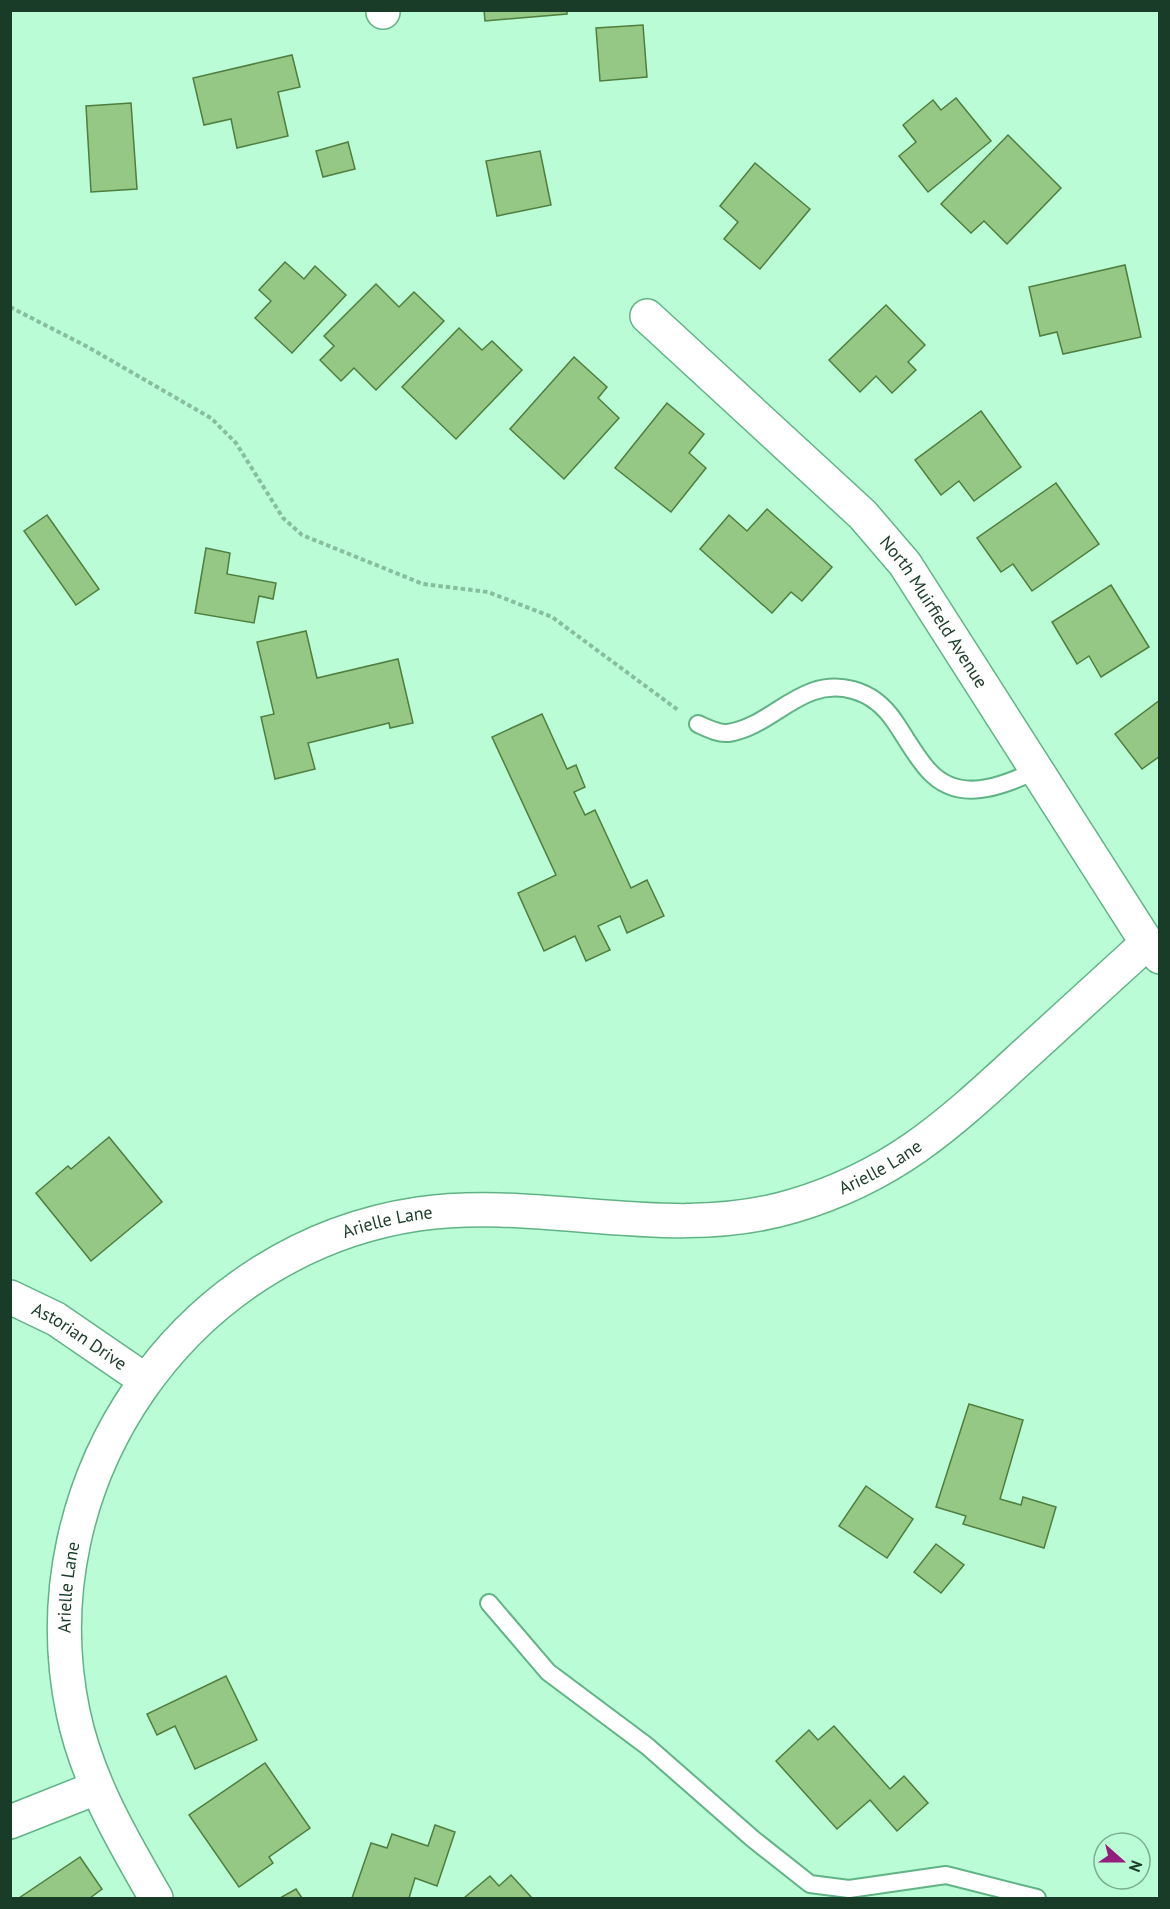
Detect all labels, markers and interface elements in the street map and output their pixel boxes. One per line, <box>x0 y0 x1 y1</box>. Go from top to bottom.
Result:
street label: North Muirfield Avenue <box>875 531 993 692</box>
street label: Arielle Lane <box>835 1134 926 1199</box>
street label: Arielle Lane <box>339 1200 434 1243</box>
street label: Astorian Drive <box>28 1297 132 1375</box>
street label: Arielle Lane <box>52 1539 84 1633</box>
north arrow <box>1092 1831 1152 1891</box>
text: N <box>1125 1858 1147 1875</box>

